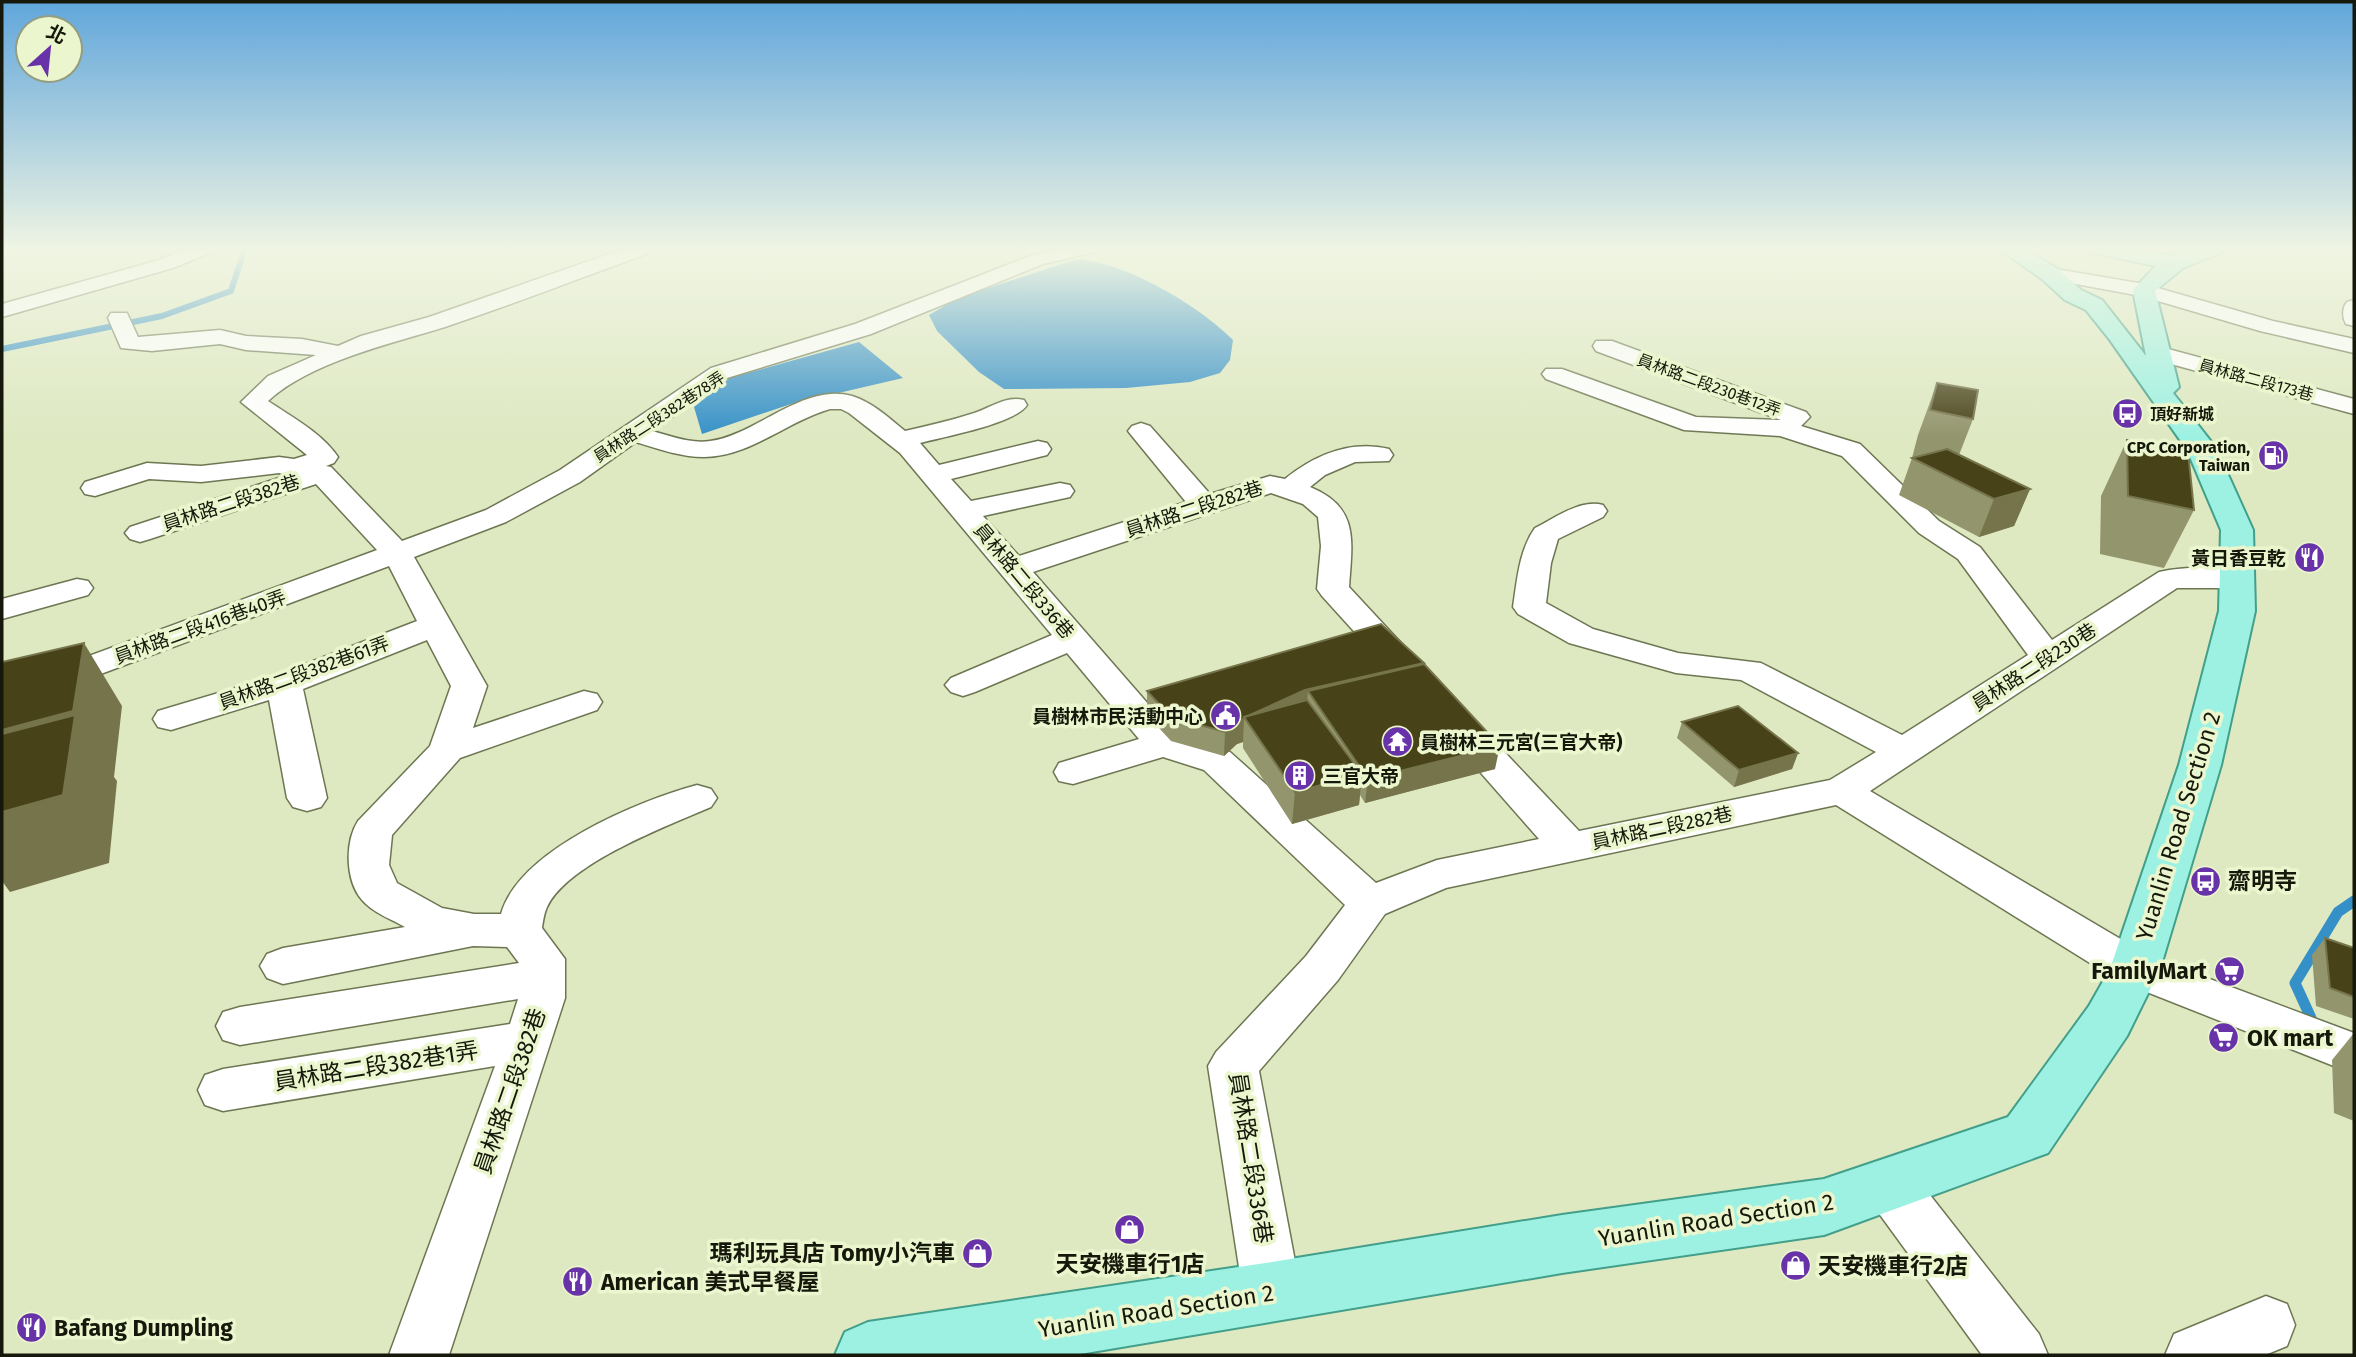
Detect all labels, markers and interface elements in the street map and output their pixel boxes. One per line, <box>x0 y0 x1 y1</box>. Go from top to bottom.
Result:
north arrow <box>14 14 84 84</box>
text: 北 <box>43 20 70 49</box>
street label: 員林路二段230巷12弄 <box>1635 350 1783 420</box>
street label: 員林路二段173巷 <box>2197 356 2315 404</box>
street label: 員林路二段382巷78弄 <box>590 368 728 466</box>
bus stop icon: 頂好新城 <box>2110 397 2144 431</box>
place label: 頂好新城 <box>2150 405 2214 424</box>
place label: CPC Corporation, Taiwan <box>2127 438 2250 475</box>
fuel station icon: CPC Corporation, Taiwan <box>2256 439 2290 473</box>
street label: 員林路二段382巷 <box>159 470 303 536</box>
street label: 員林路二段282巷 <box>1122 476 1266 542</box>
street label: 員林路二段336巷 <box>969 519 1079 643</box>
restaurant icon: 黃日香豆乾 <box>2292 541 2326 575</box>
place label: 黃日香豆乾 <box>2191 547 2286 570</box>
street label: 員林路二段416巷40弄 <box>111 585 289 669</box>
street label: 員林路二段230巷 <box>1968 618 2100 716</box>
street label: 員林路二段382巷61弄 <box>216 631 392 715</box>
public building icon: 員樹林市民活動中心 <box>1209 699 1243 733</box>
place label: 員樹林市民活動中心 <box>1032 705 1203 728</box>
street label: Yuanlin Road Section 2 <box>2130 708 2226 944</box>
temple icon: 員樹林三元宮(三官大帝) <box>1380 725 1414 759</box>
place label: 員樹林三元宮(三官大帝) <box>1420 731 1622 754</box>
building icon: 三官大帝 <box>1283 759 1317 793</box>
place label: 三官大帝 <box>1323 765 1399 788</box>
street label: 員林路二段282巷 <box>1590 802 1734 854</box>
bus stop icon: 齋明寺 <box>2188 864 2222 898</box>
place label: 齋明寺 <box>2228 867 2297 895</box>
supermarket icon: FamilyMart <box>2213 954 2247 988</box>
place label: FamilyMart <box>2091 957 2208 985</box>
street label: 員林路二段382巷 <box>469 1005 551 1177</box>
supermarket icon: OK mart <box>2207 1021 2241 1055</box>
place label: OK mart <box>2247 1024 2334 1052</box>
street label: 員林路二段382巷1弄 <box>272 1036 480 1096</box>
street label: 員林路二段336巷 <box>1224 1070 1278 1246</box>
street label: Yuanlin Road Section 2 <box>1596 1188 1836 1252</box>
shop icon: 天安機車行1店 <box>1113 1213 1147 1247</box>
shop icon: 瑪利玩具店 Tomy小汽車 <box>961 1236 995 1270</box>
place label: 瑪利玩具店 Tomy小汽車 <box>710 1239 955 1267</box>
shop icon: 天安機車行2店 <box>1778 1249 1812 1283</box>
place label: 天安機車行1店 <box>1056 1250 1204 1278</box>
place label: 天安機車行2店 <box>1818 1252 1968 1280</box>
restaurant icon: American 美式早餐屋 <box>561 1265 595 1299</box>
place label: American 美式早餐屋 <box>600 1268 820 1296</box>
street label: Yuanlin Road Section 2 <box>1036 1279 1276 1343</box>
restaurant icon: Bafang Dumpling <box>14 1311 48 1345</box>
place label: Bafang Dumpling <box>54 1314 233 1342</box>

